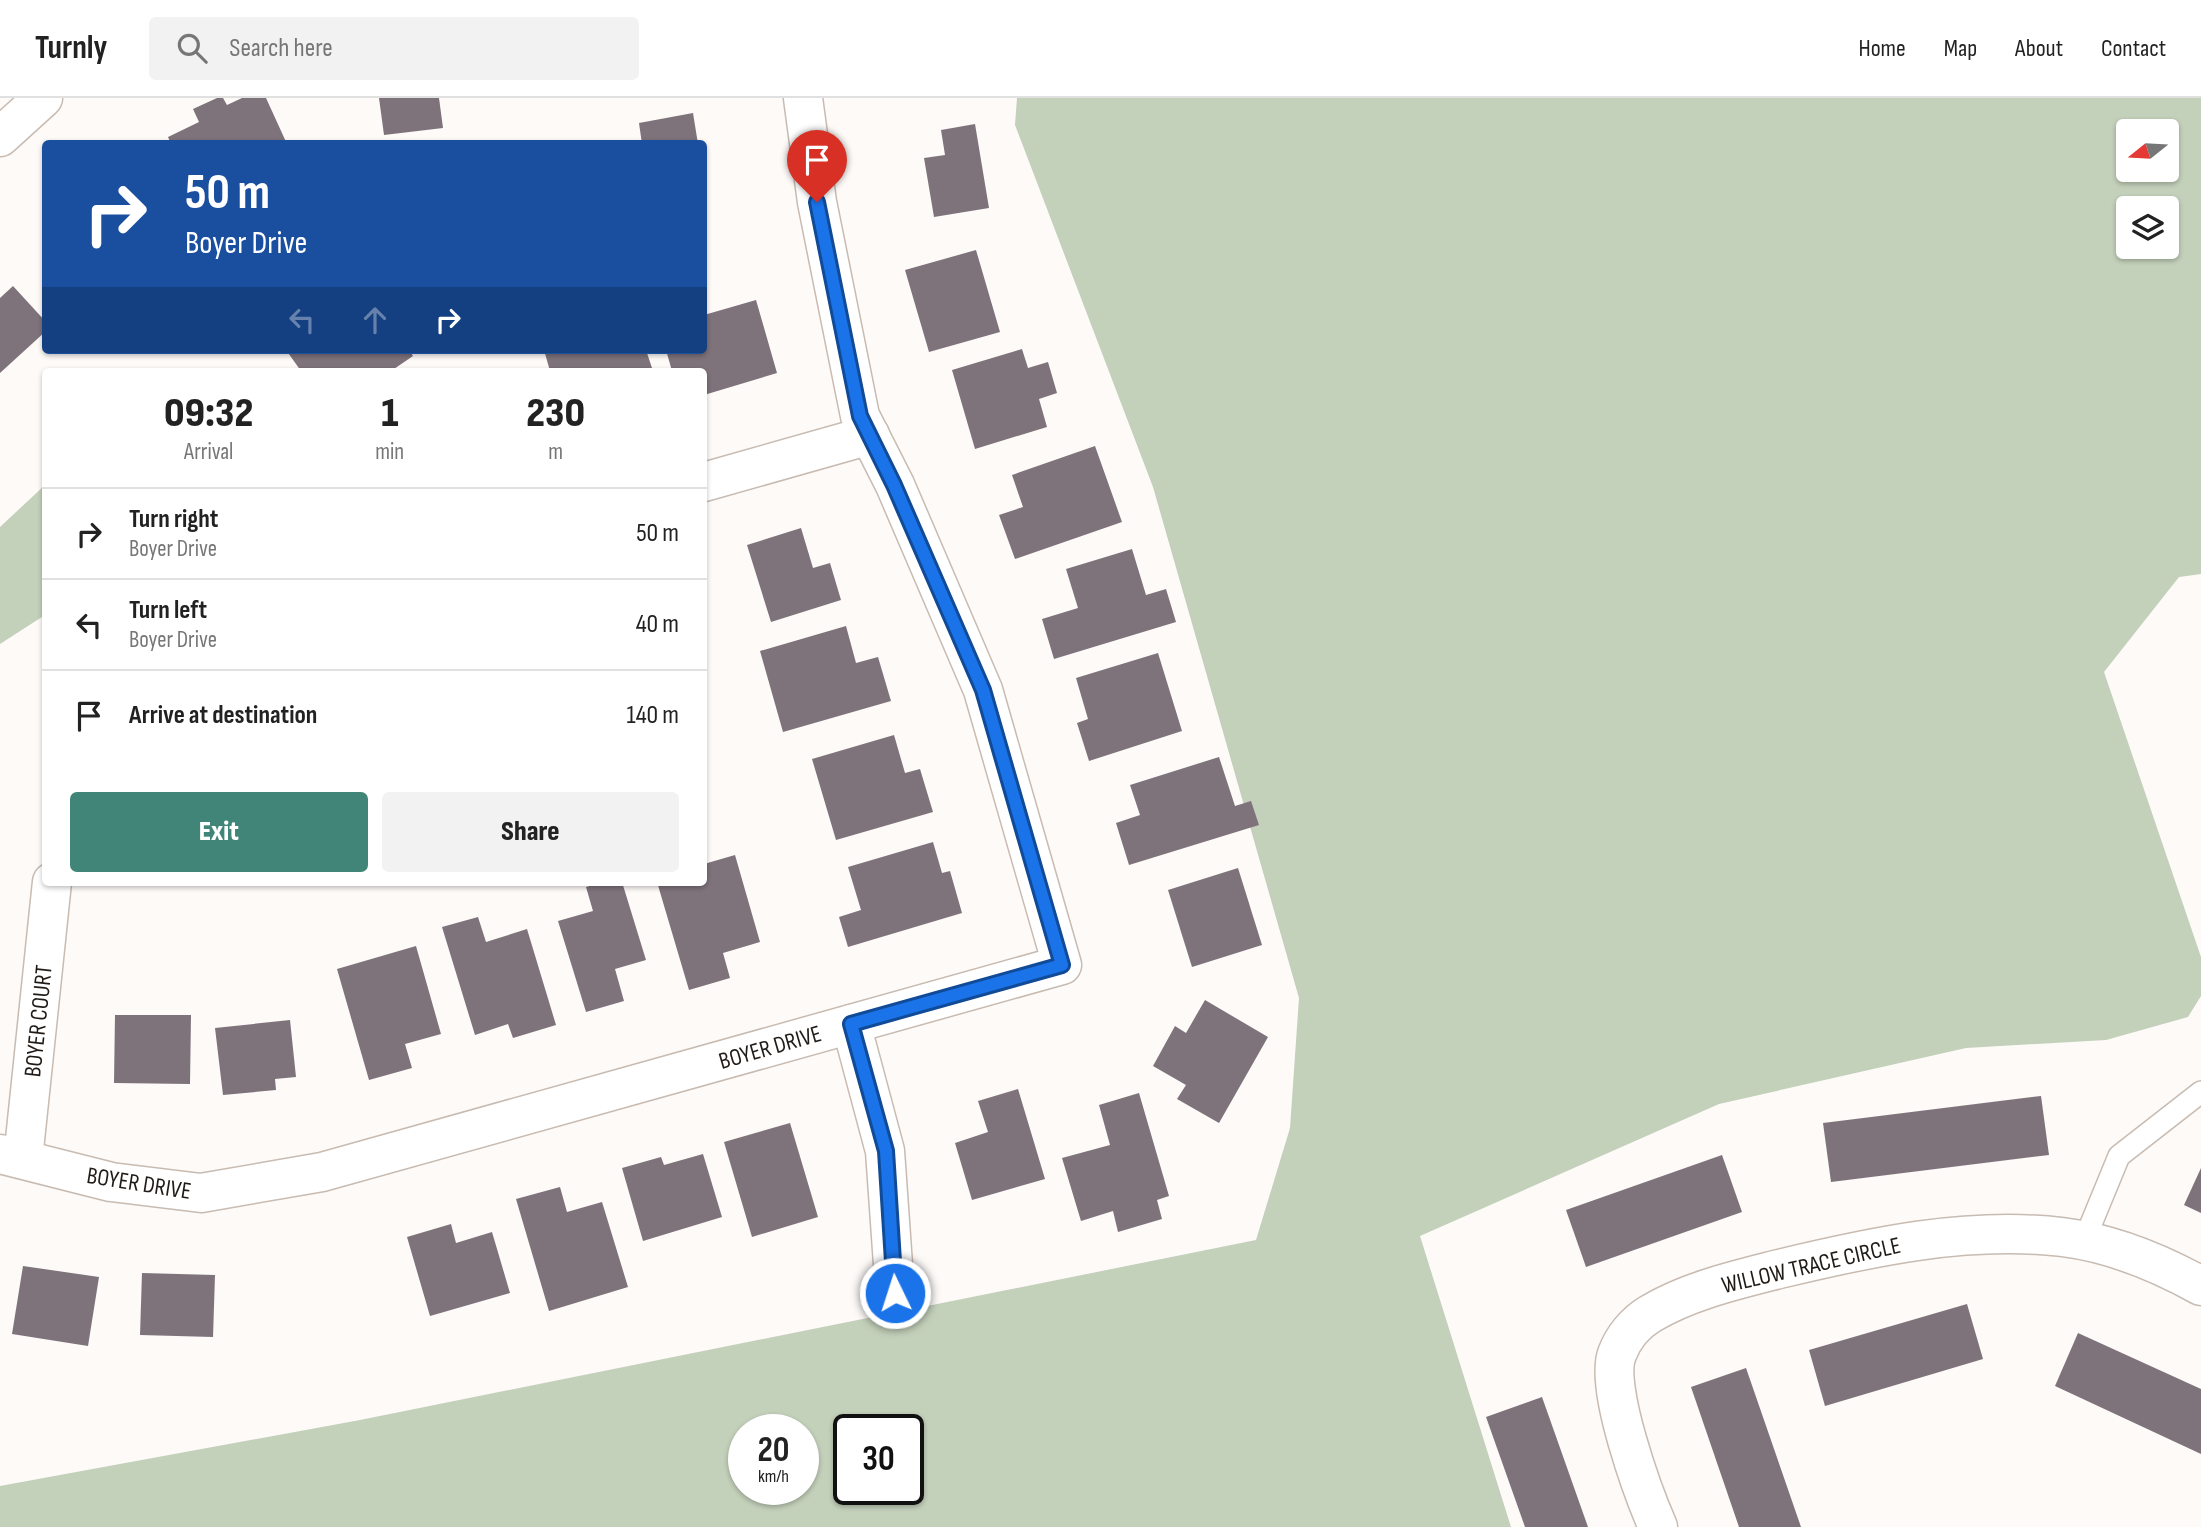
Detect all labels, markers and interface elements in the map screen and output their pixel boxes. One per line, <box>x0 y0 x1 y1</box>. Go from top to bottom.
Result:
search box <box>149 17 639 80</box>
text: Turnly <box>35 28 107 68</box>
icon: search <box>173 29 211 67</box>
text: Search here <box>229 33 333 64</box>
text: Home <box>1858 34 1906 63</box>
text: Map <box>1944 34 1977 63</box>
text: About <box>2015 34 2063 63</box>
text: Contact <box>2101 34 2166 63</box>
north arrow <box>2116 119 2179 182</box>
map controls <box>2116 119 2179 259</box>
pin <box>787 130 847 202</box>
icon: arrive <box>798 141 836 179</box>
text: 50 m <box>185 164 270 223</box>
icon: right <box>70 168 161 259</box>
button: layers <box>2116 196 2179 259</box>
text: Boyer Drive <box>185 224 307 263</box>
icon: left <box>283 301 321 339</box>
icon: ahead <box>356 301 394 339</box>
icon: right <box>429 301 467 339</box>
text: 09:32 <box>164 388 253 439</box>
text: 1 <box>381 388 398 439</box>
text: 230 <box>526 388 585 439</box>
text: Arrival <box>184 438 233 466</box>
text: min <box>375 438 404 466</box>
text: m <box>548 438 563 466</box>
text: Turn right <box>129 504 218 535</box>
icon: right <box>70 515 108 553</box>
text: 50 m <box>636 518 679 549</box>
text: Boyer Drive <box>129 535 217 563</box>
text: Turn left <box>129 595 207 626</box>
icon: left <box>70 606 108 644</box>
text: 40 m <box>636 609 679 640</box>
text: Boyer Drive <box>129 626 217 654</box>
icon: arrive <box>70 697 108 735</box>
text: Arrive at destination <box>129 700 317 731</box>
text: 140 m <box>627 700 679 731</box>
button: Exit <box>70 792 368 872</box>
button: Share <box>382 792 679 872</box>
street label: BOYER COURT <box>18 963 59 1079</box>
street label: BOYER DRIVE <box>716 1019 825 1076</box>
street label: BOYER DRIVE <box>85 1161 193 1206</box>
street label: WILLOW TRACE CIRCLE <box>1719 1231 1903 1300</box>
position arrow <box>858 1256 932 1330</box>
speed limit sign: 30 <box>833 1414 924 1505</box>
text: 20 <box>758 1429 790 1472</box>
text: km/h <box>758 1466 789 1487</box>

